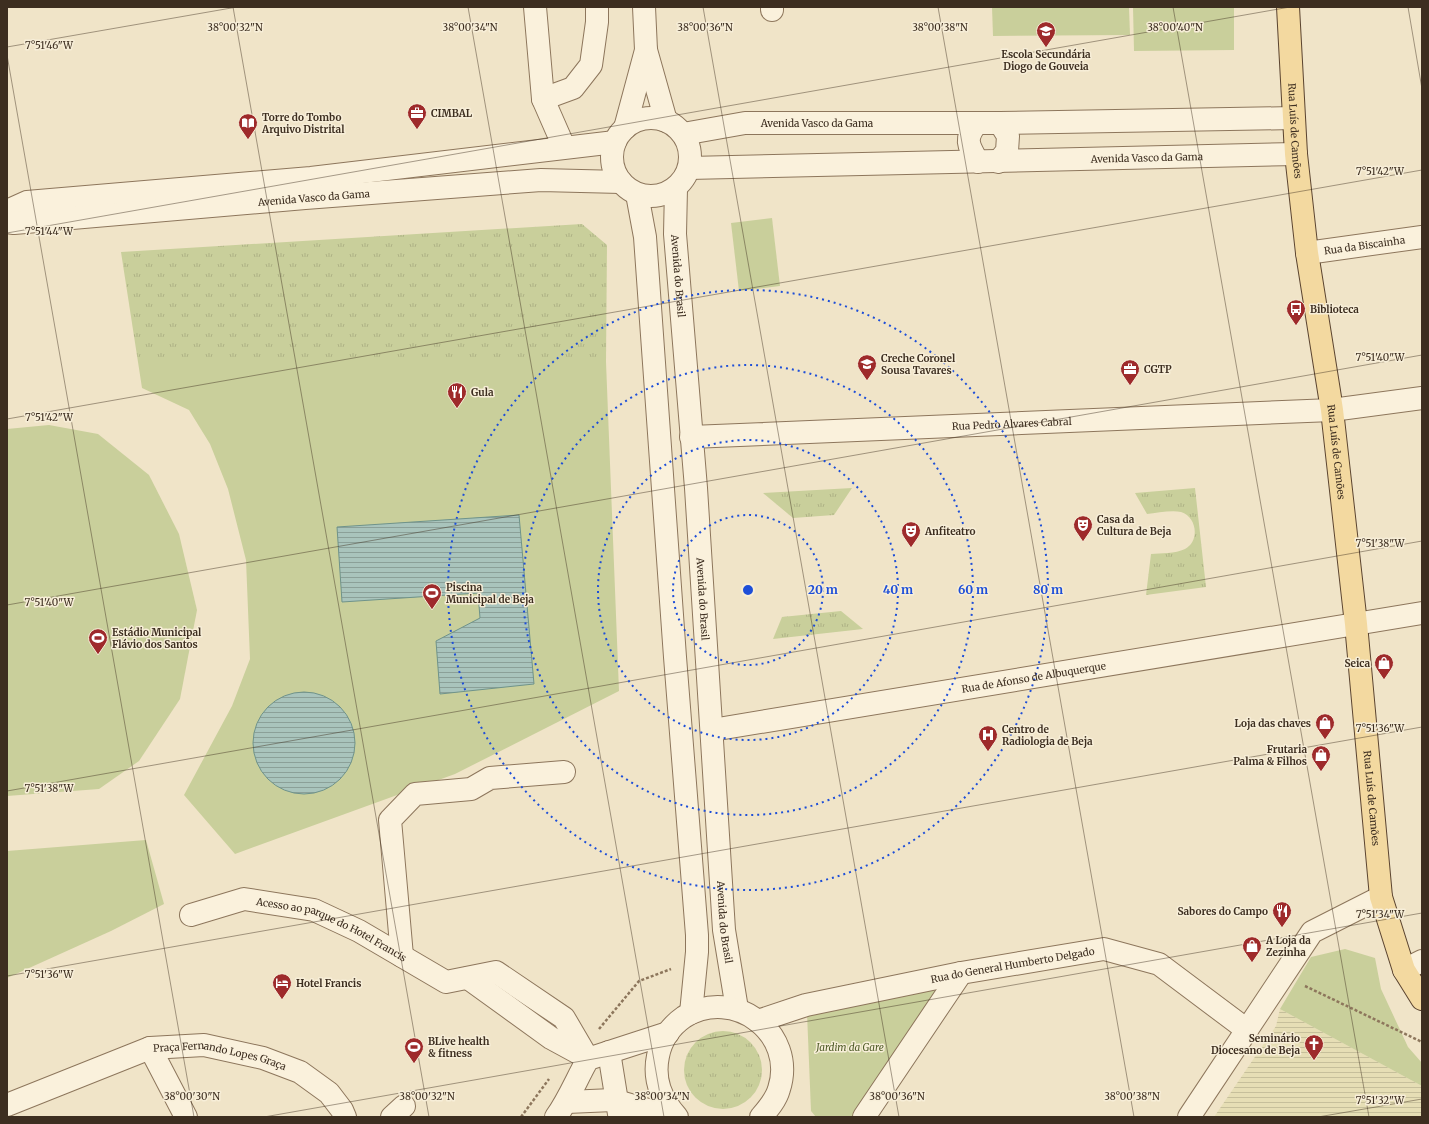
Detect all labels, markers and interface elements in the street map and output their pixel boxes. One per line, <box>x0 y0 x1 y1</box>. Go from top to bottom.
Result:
school or university icon: Escola Secundária Diogo de Gouveia <box>1035 20 1057 48</box>
text: 38°00'32"N <box>207 21 263 34</box>
text: 38°00'34"N <box>443 21 498 34</box>
text: 38°00'36"N <box>677 21 733 34</box>
text: 38°00'38"N <box>912 21 968 34</box>
text: 38°00'40"N <box>1147 21 1203 34</box>
text: 7°51'46"W <box>25 39 74 52</box>
place label: Escola Secundária Diogo de Gouveia <box>1001 48 1091 73</box>
street label: Rua Luís de Camões <box>1285 83 1305 179</box>
office icon: CIMBAL <box>406 102 428 130</box>
place label: CIMBAL <box>431 107 473 120</box>
place label: Torre do Tombo Arquivo Distrital <box>261 111 345 136</box>
library icon: Torre do Tombo Arquivo Distrital <box>237 112 259 140</box>
street label: Avenida Vasco da Gama <box>760 117 874 130</box>
street label: Avenida Vasco da Gama <box>1090 150 1204 166</box>
text: 7°51'42"W <box>1356 165 1405 178</box>
street label: Avenida Vasco da Gama <box>256 187 371 209</box>
text: 7°51'44"W <box>25 225 74 238</box>
street label: Avenida do Brasil <box>668 233 688 318</box>
street label: Rua da Biscainha <box>1323 233 1407 258</box>
bus stop icon: Biblioteca <box>1285 298 1307 326</box>
place label: Biblioteca <box>1310 303 1359 316</box>
text: 7°51'40"W <box>1356 351 1405 364</box>
place label: Creche Coronel Sousa Tavares <box>881 352 956 377</box>
school or university icon: Creche Coronel Sousa Tavares <box>856 353 878 381</box>
office icon: CGTP <box>1119 358 1141 386</box>
place label: CGTP <box>1144 363 1172 376</box>
restaurant icon: Gula <box>446 381 468 409</box>
place label: Gula <box>471 386 494 399</box>
street label: Rua Luís de Camões <box>1324 403 1348 500</box>
text: 7°51'42"W <box>25 411 74 424</box>
street label: Rua Pedro Alvares Cabral <box>952 415 1072 433</box>
place label: Casa da Cultura de Beja <box>1097 513 1172 538</box>
theatre icon: Casa da Cultura de Beja <box>1072 514 1094 542</box>
theatre icon: Anfiteatro <box>900 520 922 548</box>
place label: Anfiteatro <box>924 525 976 538</box>
text: 7°51'38"W <box>1356 537 1406 550</box>
street label: Avenida do Brasil <box>693 556 712 641</box>
place label: Piscina Municipal de Beja <box>446 581 534 606</box>
sports icon: Piscina Municipal de Beja <box>421 582 443 610</box>
text: 20 m <box>808 582 838 597</box>
text: 40 m <box>883 582 913 597</box>
text: 60 m <box>958 582 988 597</box>
text: 80 m <box>1033 582 1063 597</box>
centre of rings <box>741 583 755 597</box>
text: 7°51'40"W <box>25 596 74 609</box>
place label: Estádio Municipal Flávio dos Santos <box>112 626 202 651</box>
sports icon: Estádio Municipal Flávio dos Santos <box>87 627 109 655</box>
shop icon: Seica <box>1373 652 1395 680</box>
place label: Seica <box>1344 657 1370 670</box>
street label: Rua de Afonso de Albuquerque <box>961 659 1107 696</box>
shop icon: Loja das chaves <box>1314 712 1336 740</box>
place label: Loja das chaves <box>1235 717 1311 730</box>
text: 7°51'36"W <box>1356 722 1405 735</box>
place label: Centro de Radiologia de Beja <box>1002 723 1093 748</box>
hospital icon: Centro de Radiologia de Beja <box>977 724 999 752</box>
place label: Frutaria Palma & Filhos <box>1233 743 1307 768</box>
shop icon: Frutaria Palma & Filhos <box>1310 744 1332 772</box>
street label: Rua Luís de Camões <box>1361 750 1382 846</box>
text: 7°51'38"W <box>25 782 75 795</box>
street label: Avenida do Brasil <box>714 880 735 964</box>
street label: Acesso ao parque do Hotel Francis <box>254 895 409 965</box>
restaurant icon: Sabores do Campo <box>1271 900 1293 928</box>
place label: Sabores do Campo <box>1177 905 1268 918</box>
text: 7°51'34"W <box>1356 908 1405 921</box>
place label: A Loja da Zezinha <box>1265 934 1311 959</box>
shop icon: A Loja da Zezinha <box>1241 935 1263 963</box>
street label: Rua do General Humberto Delgado <box>929 945 1096 986</box>
text: 7°51'36"W <box>25 968 74 981</box>
hotel icon: Hotel Francis <box>271 972 293 1000</box>
place label: Hotel Francis <box>296 977 361 990</box>
place label: Seminário Diocesano de Beja <box>1211 1032 1300 1057</box>
church icon: Seminário Diocesano de Beja <box>1303 1033 1325 1061</box>
place label: BLive health & fitness <box>428 1035 490 1060</box>
sports icon: BLive health & fitness <box>403 1036 425 1064</box>
street label: Praça Fernando Lopes Graça <box>153 1039 289 1073</box>
park label: Jardim da Gare <box>815 1041 884 1054</box>
text: 38°00'30"N <box>164 1090 220 1103</box>
text: 38°00'32"N <box>399 1090 455 1103</box>
text: 38°00'34"N <box>635 1090 690 1103</box>
text: 38°00'36"N <box>869 1090 925 1103</box>
text: 38°00'38"N <box>1104 1090 1160 1103</box>
text: 7°51'32"W <box>1356 1094 1405 1107</box>

